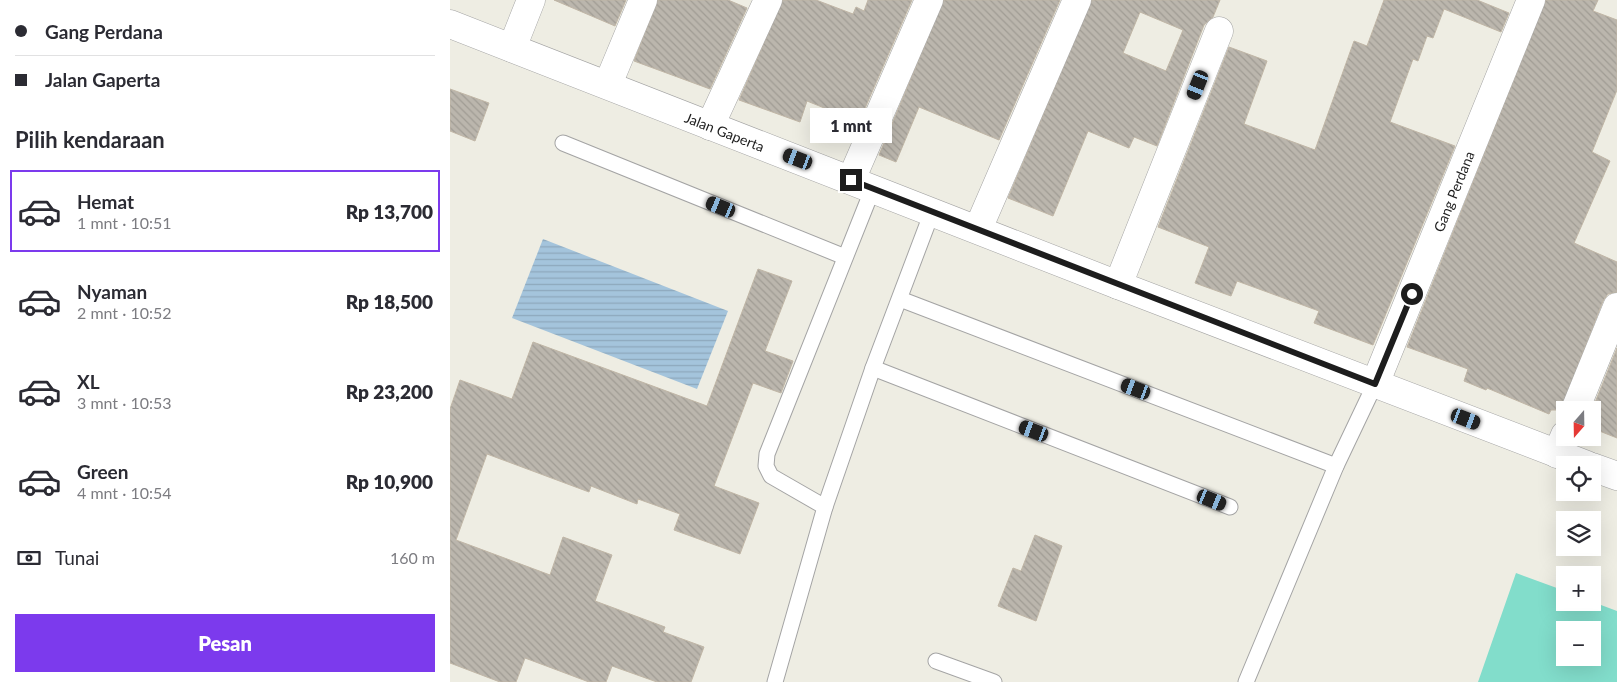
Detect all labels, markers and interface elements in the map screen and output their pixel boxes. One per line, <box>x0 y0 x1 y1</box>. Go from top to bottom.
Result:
text: Gang Perdana <box>45 20 163 43</box>
text: Jalan Gaperta <box>45 68 160 91</box>
car <box>1185 68 1210 102</box>
street label: Jalan Gaperta <box>683 108 767 155</box>
callout: 1 mnt <box>810 108 892 142</box>
text: 1 mnt <box>830 116 872 135</box>
text: Pilih kendaraan <box>15 126 165 153</box>
car <box>781 147 814 171</box>
street label: Gang Perdana <box>1429 148 1477 234</box>
route end <box>840 169 862 191</box>
icon: car <box>17 189 62 234</box>
text: Hemat <box>77 190 134 213</box>
car <box>704 194 737 220</box>
text: Rp 13,700 <box>346 200 433 223</box>
text: 1 mnt · 10:51 <box>77 213 172 232</box>
icon: car <box>17 279 62 324</box>
text: Nyaman <box>77 280 147 303</box>
route start <box>1401 283 1423 305</box>
text: Rp 18,500 <box>346 290 433 313</box>
text: 2 mnt · 10:52 <box>77 303 172 322</box>
icon: car <box>17 369 62 414</box>
text: XL <box>77 370 100 393</box>
car <box>1119 377 1152 401</box>
text: Rp 23,200 <box>346 380 433 403</box>
text: 3 mnt · 10:53 <box>77 393 172 412</box>
north arrow <box>1556 401 1601 446</box>
map controls <box>1556 401 1601 666</box>
car <box>1449 407 1482 431</box>
car <box>1017 419 1050 443</box>
button: locate <box>1556 456 1601 501</box>
icon: car <box>17 459 62 504</box>
text: Green <box>77 460 128 483</box>
text: Rp 10,900 <box>346 470 433 493</box>
text: 4 mnt · 10:54 <box>77 483 172 502</box>
car <box>1195 487 1228 513</box>
button: layers <box>1556 511 1601 556</box>
icon: cash <box>15 544 43 572</box>
text: Tunai <box>55 546 99 569</box>
text: 160 m <box>390 548 435 567</box>
button: + <box>1556 566 1601 611</box>
button: Pesan <box>15 614 435 672</box>
button: − <box>1556 621 1601 666</box>

